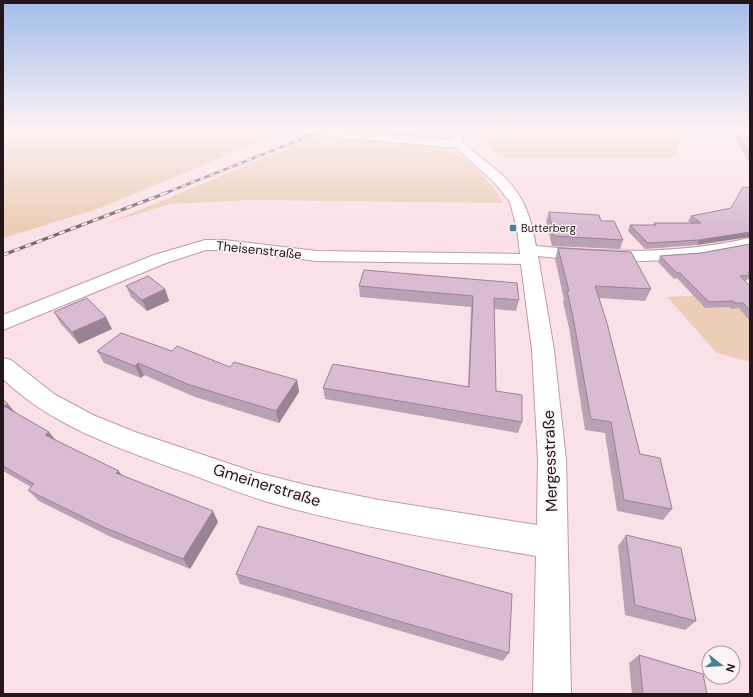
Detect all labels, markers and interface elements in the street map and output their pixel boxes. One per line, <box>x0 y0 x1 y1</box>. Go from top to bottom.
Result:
place label: Butterberg <box>521 221 576 235</box>
marker: Butterberg <box>508 223 518 233</box>
street label: Theisenstraße <box>216 237 302 263</box>
street label: Mergesstraße <box>538 410 562 512</box>
street label: Gmeinerstraße <box>211 459 323 511</box>
north arrow <box>701 645 741 685</box>
text: N <box>723 662 738 674</box>

